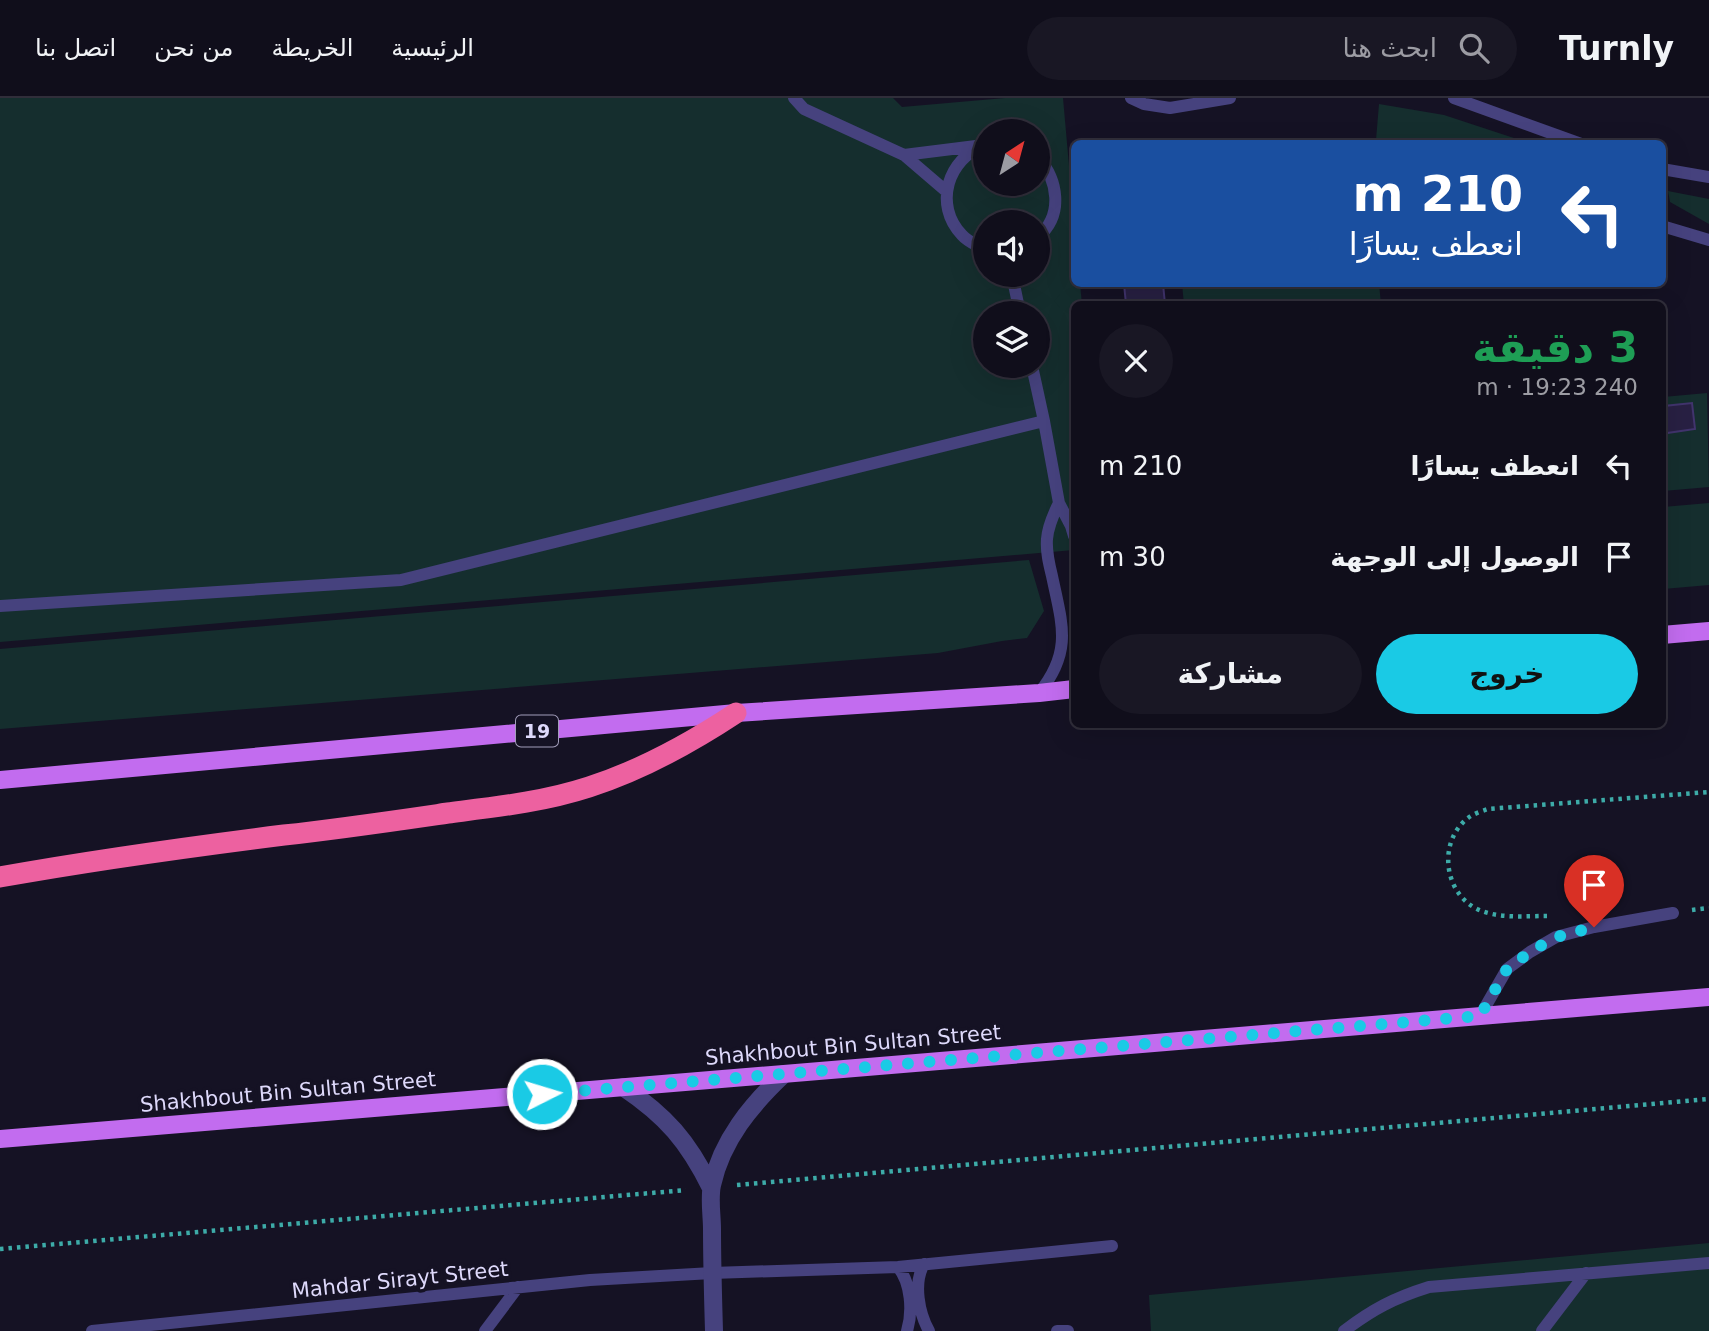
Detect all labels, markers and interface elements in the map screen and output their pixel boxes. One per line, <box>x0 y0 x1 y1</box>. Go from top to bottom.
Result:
search box <box>1027 17 1517 80</box>
icon: search <box>1455 29 1493 67</box>
text: Turnly <box>1559 29 1674 68</box>
text: ابحث هنا <box>1343 33 1437 63</box>
text: اتصل بنا <box>35 34 116 62</box>
text: من نحن <box>154 34 233 62</box>
text: الخريطة <box>271 34 353 62</box>
text: الرئيسية <box>391 34 474 62</box>
north arrow <box>973 119 1050 196</box>
map controls <box>973 119 1050 378</box>
text: 210 m <box>1353 166 1523 223</box>
icon: left <box>1547 168 1638 259</box>
button: sound <box>973 210 1050 287</box>
text: انعطف يسارًا <box>1349 225 1523 263</box>
button: layers <box>973 301 1050 378</box>
text: 3 دقيقة <box>1472 323 1638 372</box>
button: close <box>1099 324 1173 398</box>
text: 240 m · 19:23 <box>1476 374 1638 400</box>
icon: left <box>1600 447 1638 485</box>
text: 210 m <box>1099 451 1182 481</box>
text: انعطف يسارًا <box>1410 451 1579 481</box>
icon: arrive <box>1600 538 1638 576</box>
text: 30 m <box>1099 542 1166 572</box>
text: الوصول إلى الوجهة <box>1330 542 1579 572</box>
button: مشاركة <box>1099 634 1362 714</box>
button: خروج <box>1376 634 1638 714</box>
road number: 19 <box>516 716 558 746</box>
pin <box>1564 855 1624 927</box>
icon: arrive <box>1575 866 1613 904</box>
street label: Shakhbout Bin Sultan Street <box>704 1020 1002 1070</box>
position arrow <box>505 1057 579 1131</box>
street label: Shakhbout Bin Sultan Street <box>139 1067 437 1117</box>
street label: Mahdar Sirayt Street <box>291 1257 509 1303</box>

